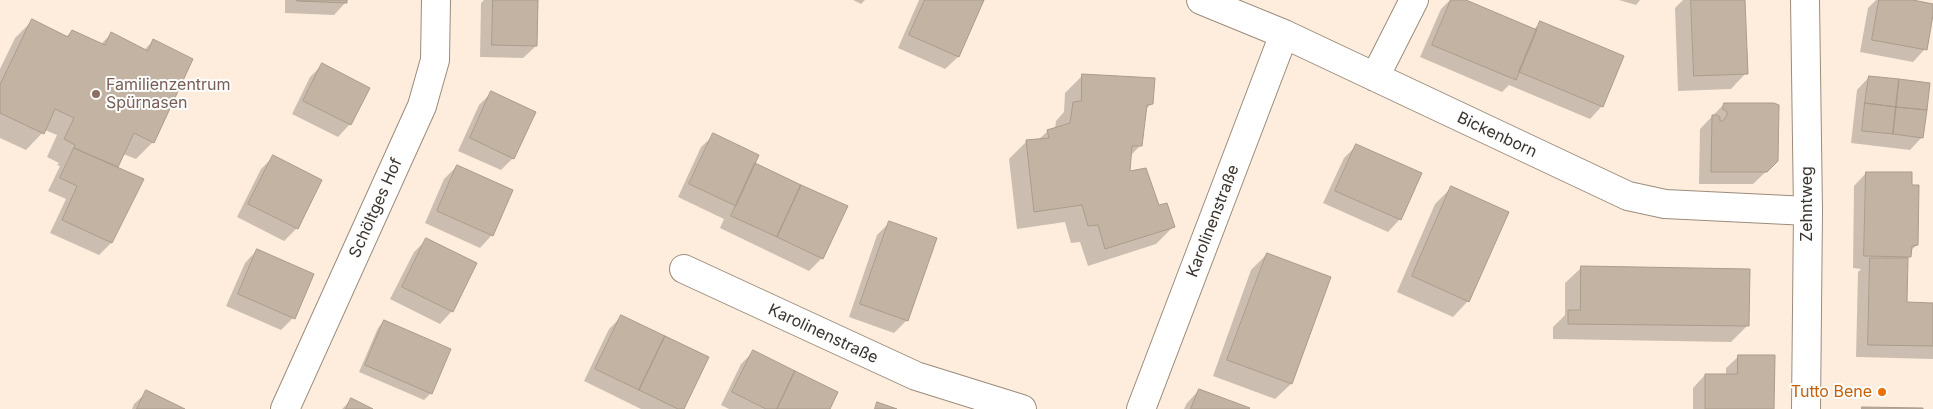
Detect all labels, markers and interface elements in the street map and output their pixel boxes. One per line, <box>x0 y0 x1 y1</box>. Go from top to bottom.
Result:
place label: Familienzentrum Spürnasen <box>106 75 231 113</box>
marker: Familienzentrum Spürnasen <box>90 88 102 100</box>
street label: Bickenborn <box>1454 108 1540 162</box>
street label: Schöltges Hof <box>345 155 407 261</box>
street label: Karolinenstraße <box>1183 162 1243 280</box>
street label: Zehntweg <box>1797 166 1817 242</box>
street label: Karolinenstraße <box>765 300 881 368</box>
place label: Tutto Bene <box>1791 382 1872 402</box>
marker: Tutto Bene <box>1876 386 1888 398</box>

